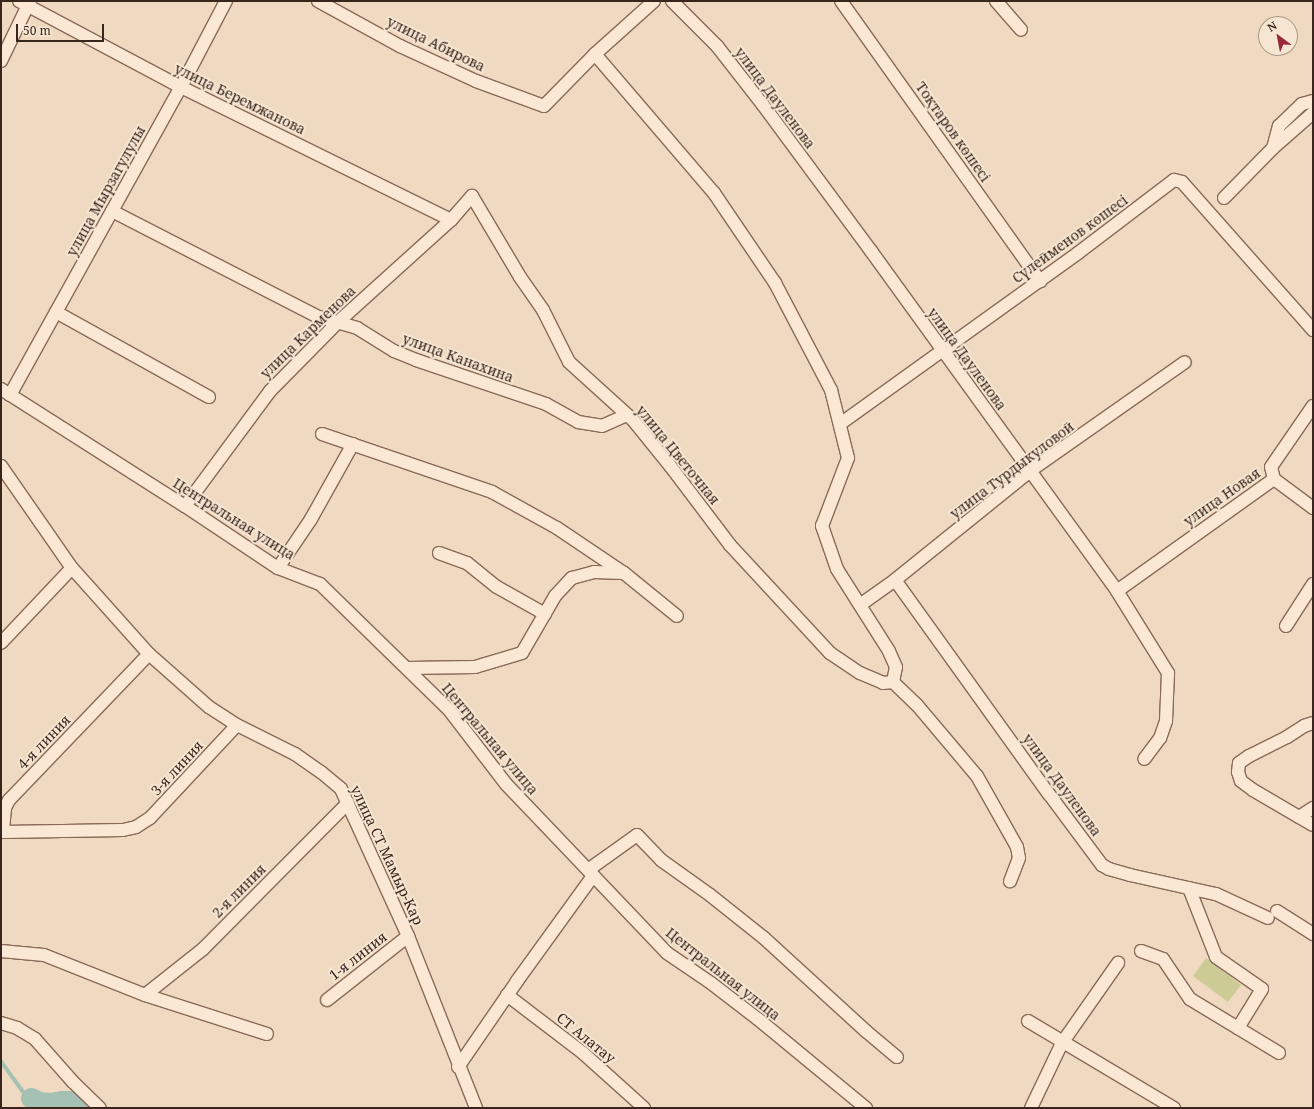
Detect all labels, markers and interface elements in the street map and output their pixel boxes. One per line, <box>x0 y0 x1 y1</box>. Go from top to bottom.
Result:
street label: улица Абирова <box>384 13 488 75</box>
scale bar <box>18 16 106 42</box>
north arrow <box>1258 16 1298 56</box>
text: N <box>1264 18 1280 35</box>
text: 50 m <box>23 22 51 39</box>
street label: улица Дауленова <box>731 44 819 152</box>
street label: улица Беремжанова <box>172 60 308 138</box>
street label: Тоқтаров көшесі <box>912 79 994 185</box>
street label: улица Мырзагулулы <box>63 123 149 259</box>
street label: Сүлейменов көшесі <box>1009 191 1131 287</box>
street label: улица Карменова <box>257 282 359 382</box>
street label: улица Дауленова <box>924 305 1010 413</box>
street label: улица Канахина <box>400 330 516 386</box>
street label: улица Цветочная <box>633 402 723 508</box>
street label: улица Турдыкуловой <box>947 418 1077 522</box>
street label: улица Новая <box>1180 464 1264 530</box>
street label: Центральная улица <box>170 475 298 563</box>
street label: Центральная улица <box>438 680 542 798</box>
street label: 4-я линия <box>14 711 74 773</box>
street label: улица Дауленова <box>1019 731 1105 839</box>
street label: 3-я линия <box>147 737 207 799</box>
street label: улица СТ Мамыр-Кар <box>347 782 427 928</box>
street label: 2-я линия <box>209 861 269 921</box>
street label: Центральная улица <box>662 924 784 1024</box>
street label: 1-я линия <box>326 928 390 984</box>
street label: СТ Алатау <box>553 1009 619 1067</box>

